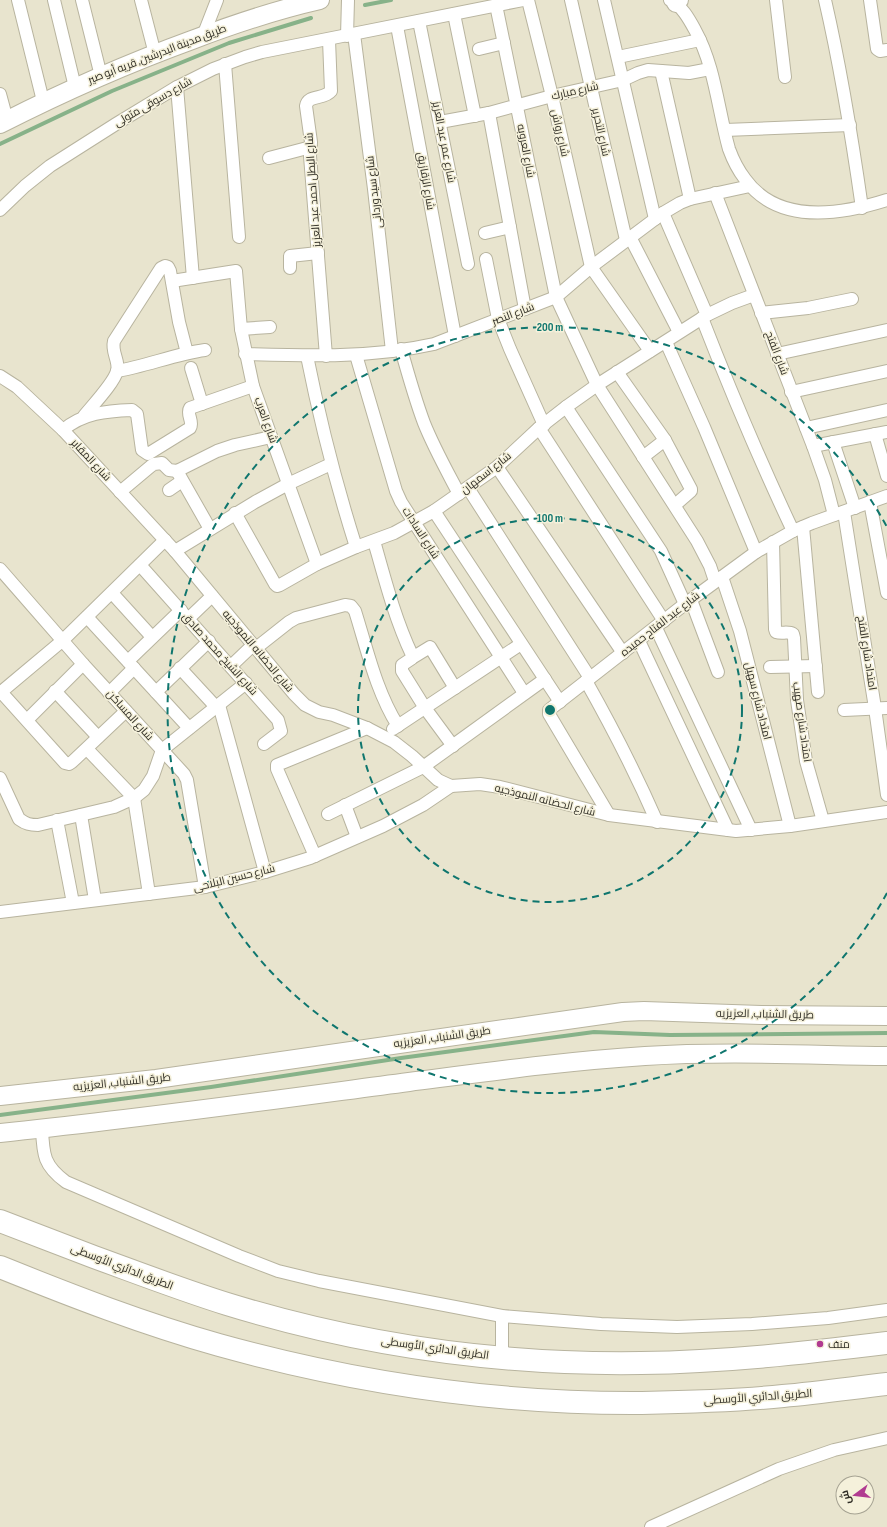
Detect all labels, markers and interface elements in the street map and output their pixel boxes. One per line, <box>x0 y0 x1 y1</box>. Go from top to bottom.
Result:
street label: طريق مدينة البدرشين, قريه أبو صير <box>85 21 228 87</box>
street label: شارع دسوقى متولى <box>112 74 195 130</box>
street label: شارع مبارك <box>550 79 600 104</box>
street label: شارع عمر عبد العزيز <box>429 99 458 184</box>
street label: شارع التحرير <box>588 106 613 158</box>
street label: شارع رواش <box>547 108 572 158</box>
street label: شارع العروبه <box>513 123 538 179</box>
street label: شارع البطل احمد عبد العزيز <box>303 132 325 249</box>
street label: شارع الزقازيق <box>414 151 438 211</box>
street label: شارع سيد وردانى <box>363 155 386 229</box>
street label: شارع النصر <box>489 300 537 329</box>
text: 200 m <box>537 320 563 335</box>
street label: شارع الفتح <box>762 329 791 377</box>
street label: شارع العرب <box>251 395 280 445</box>
street label: شارع المقابر <box>67 435 114 484</box>
street label: شارع اسمهان <box>458 449 514 497</box>
street label: شارع السادات <box>399 505 442 562</box>
text: 100 m <box>537 511 563 526</box>
street label: شارع عبد الفتاح حميده <box>618 589 703 660</box>
street label: شارع الحضانه النموذجيه <box>219 607 296 695</box>
street label: شارع الشيخ محمد صادق <box>179 610 260 698</box>
street label: امتداد شارع الفتح <box>854 615 879 691</box>
street label: امتداد شارع سهيل <box>741 661 774 741</box>
street label: امتداد شارع صهيب <box>789 681 814 763</box>
street label: شارع المساكن <box>103 687 156 744</box>
centre of rings <box>543 703 557 717</box>
street label: شارع الحضانه النموذجيه <box>493 781 597 820</box>
street label: شارع حسين البلاحى <box>192 862 276 895</box>
street label: طريق الشنباب, العزيزيه <box>716 1007 814 1021</box>
street label: طريق الشنباب, العزيزيه <box>392 1024 492 1050</box>
street label: طريق الشنباب, العزيزيه <box>73 1070 171 1094</box>
street label: الطريق الدائري الأوسطى <box>68 1241 175 1294</box>
street label: الطريق الدائري الأوسطى <box>380 1334 490 1364</box>
place label: منف <box>828 1338 850 1351</box>
marker: منف <box>815 1339 825 1349</box>
street label: الطريق الدائري الأوسطى <box>703 1387 813 1409</box>
north arrow <box>835 1475 875 1515</box>
text: ش <box>838 1489 854 1506</box>

